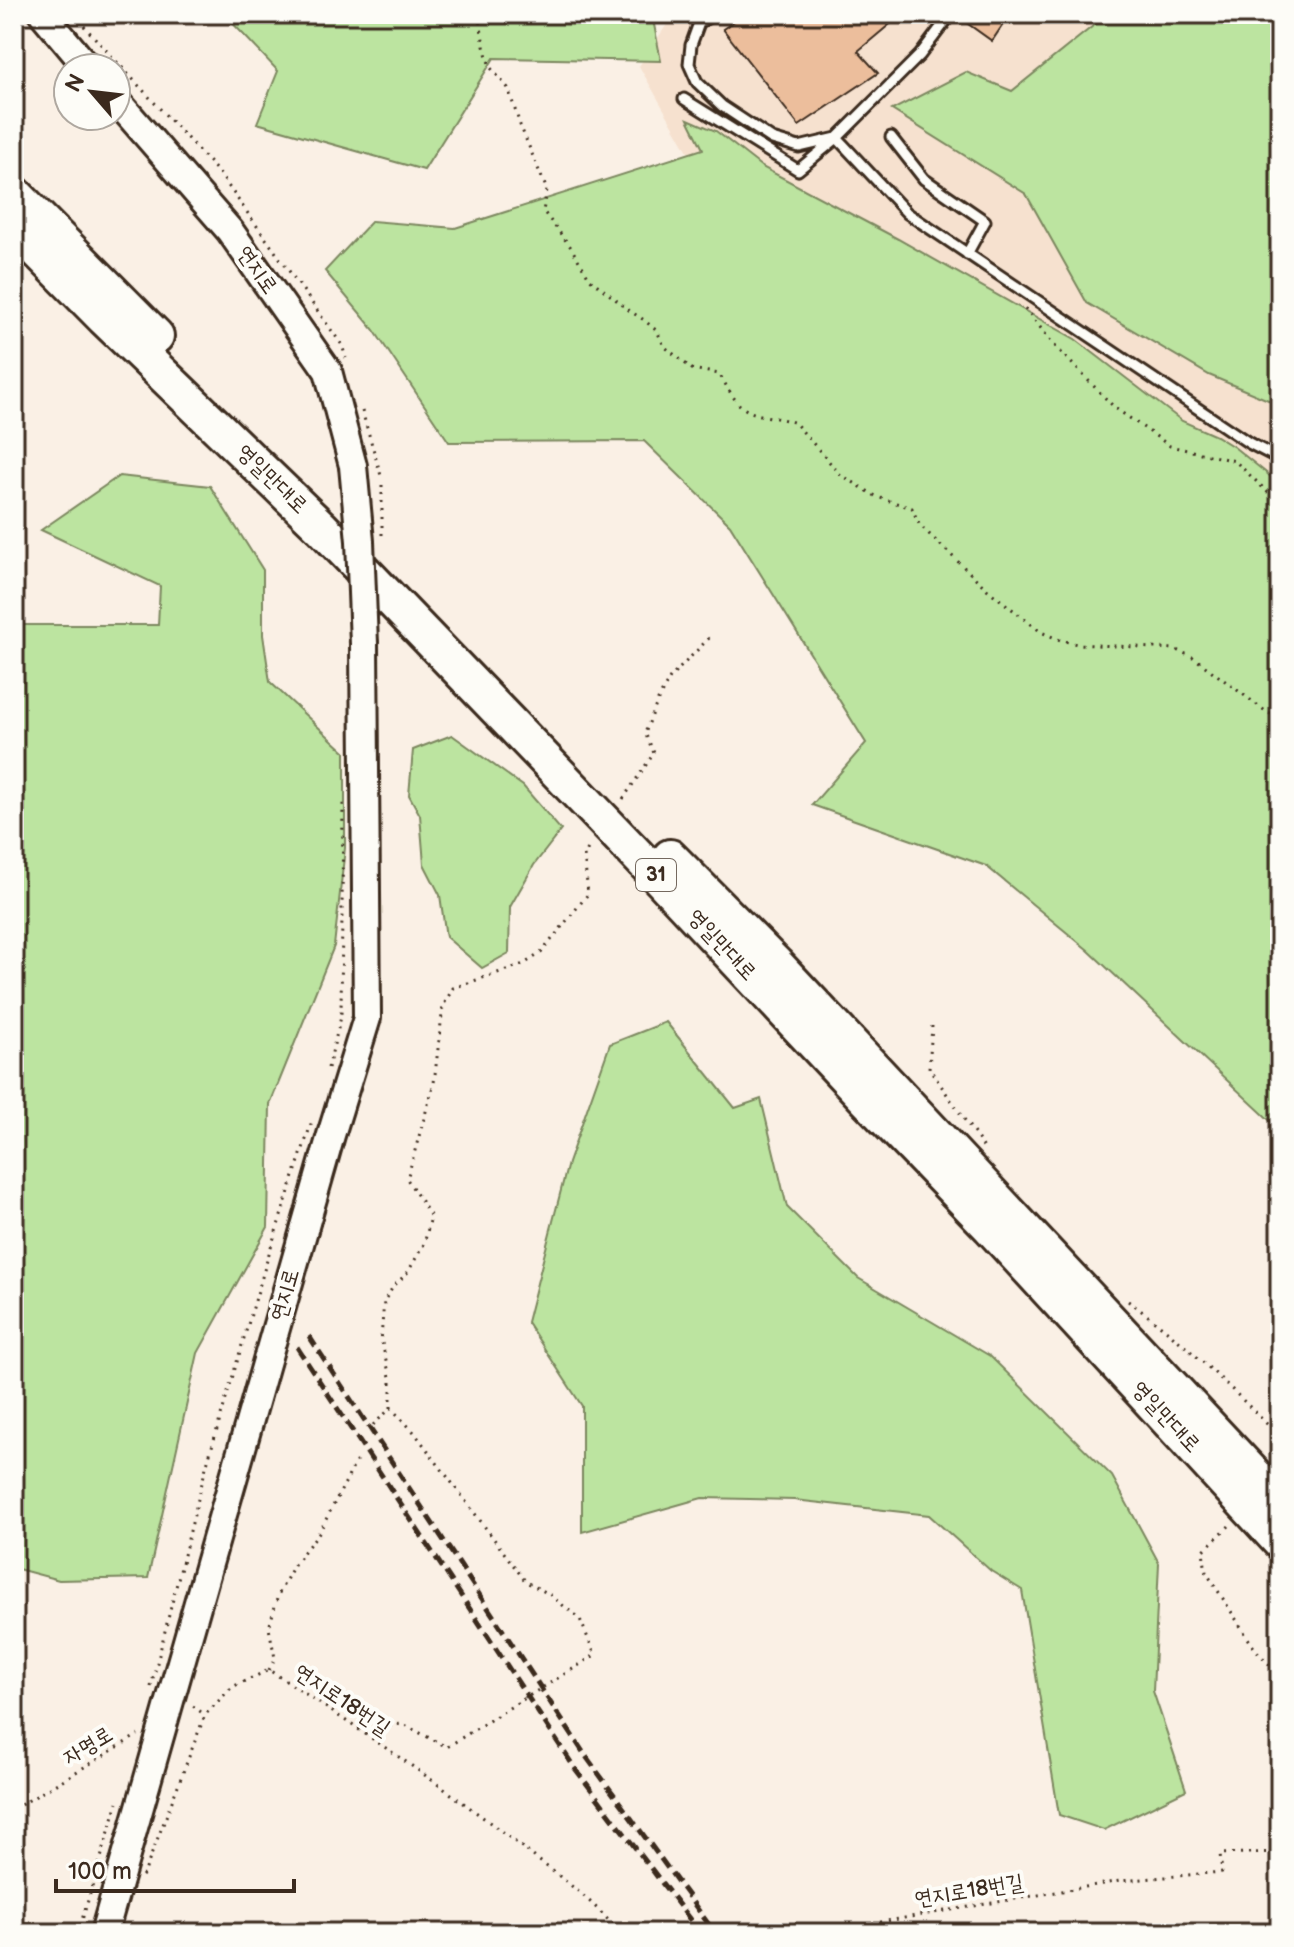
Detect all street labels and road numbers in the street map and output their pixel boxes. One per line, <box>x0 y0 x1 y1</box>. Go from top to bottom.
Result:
street label: 연지로 <box>231 241 283 299</box>
street label: 영일만대로 <box>231 439 313 519</box>
road number: 31 <box>636 859 676 891</box>
street label: 영일만대로 <box>682 903 762 987</box>
street label: 연지로 <box>265 1266 305 1324</box>
street label: 영일만대로 <box>1126 1375 1206 1459</box>
street label: 연지로18번길 <box>289 1658 395 1742</box>
street label: 자명로 <box>58 1721 118 1771</box>
street label: 연지로18번길 <box>913 1869 1026 1913</box>

